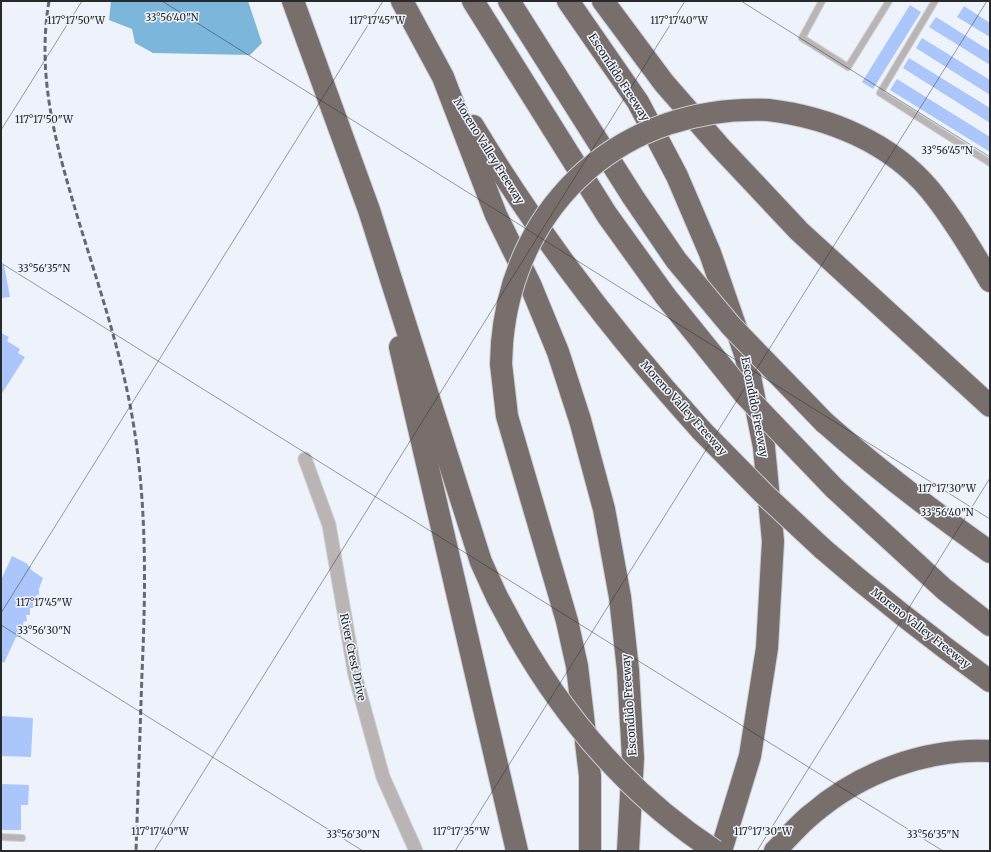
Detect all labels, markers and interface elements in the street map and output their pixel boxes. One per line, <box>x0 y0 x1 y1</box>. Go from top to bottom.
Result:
text: 33°56'40"N <box>145 11 199 24</box>
text: 117°17'50"W <box>47 14 106 27</box>
text: 117°17'45"W <box>349 14 406 27</box>
text: 117°17'40"W <box>650 14 709 27</box>
street label: Escondido Freeway <box>585 30 653 124</box>
street label: Moreno Valley Freeway <box>451 95 528 207</box>
text: 117°17'50"W <box>15 113 74 126</box>
text: 33°56'45"N <box>921 144 973 157</box>
text: 33°56'35"N <box>18 262 70 275</box>
street label: Escondido Freeway <box>738 356 772 459</box>
street label: Moreno Valley Freeway <box>638 358 731 459</box>
text: 117°17'30"W <box>918 482 977 495</box>
text: 33°56'40"N <box>920 506 974 519</box>
street label: Moreno Valley Freeway <box>868 585 974 672</box>
text: 117°17'45"W <box>16 596 73 609</box>
street label: River Crest Drive <box>337 612 369 702</box>
text: 33°56'30"N <box>17 624 71 637</box>
street label: Escondido Freeway <box>618 653 640 756</box>
text: 117°17'40"W <box>131 825 190 838</box>
text: 117°17'35"W <box>433 825 490 838</box>
text: 117°17'30"W <box>734 825 793 838</box>
text: 33°56'30"N <box>326 828 380 841</box>
text: 33°56'35"N <box>907 828 959 841</box>

